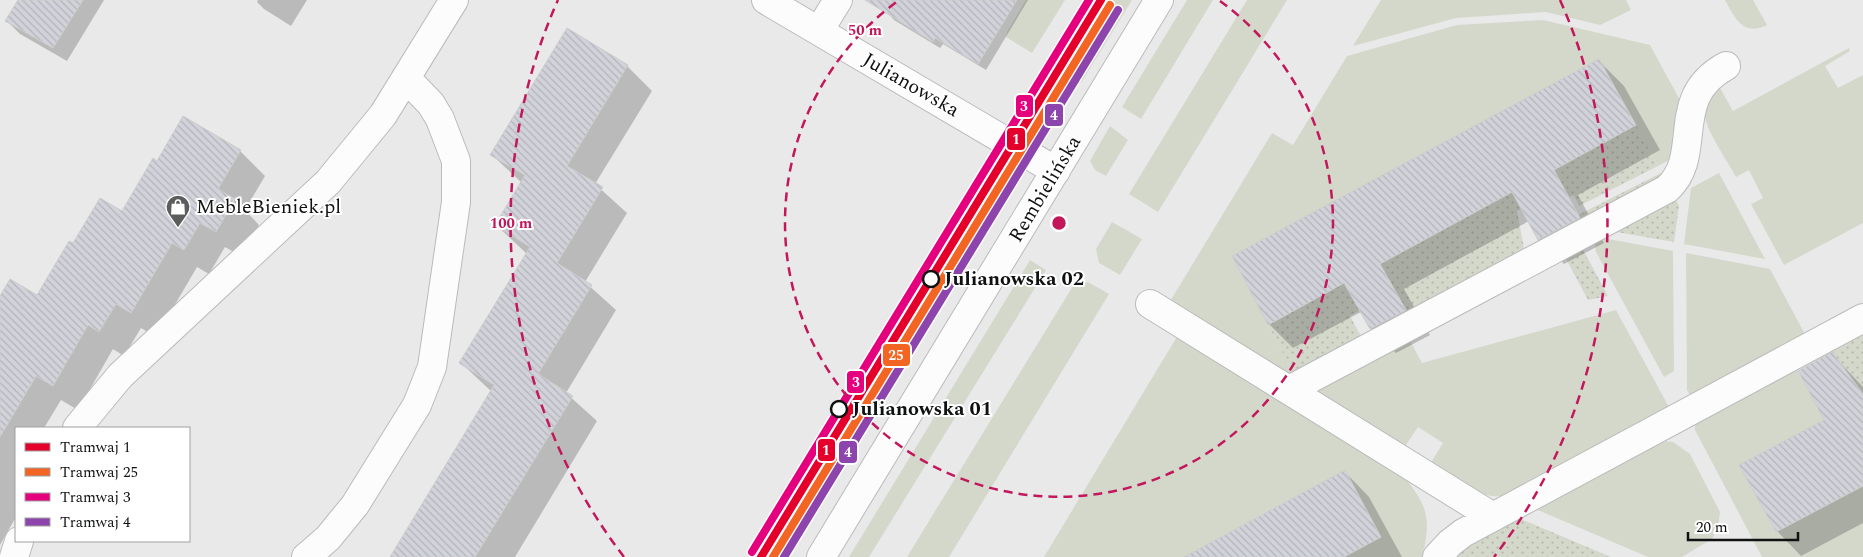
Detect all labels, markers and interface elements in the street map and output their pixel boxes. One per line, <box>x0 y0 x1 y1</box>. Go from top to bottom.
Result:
text: 50 m <box>848 19 883 42</box>
street label: Julianowska <box>857 45 965 125</box>
line badge: 3 <box>1015 94 1034 118</box>
text: 3 <box>1020 96 1028 117</box>
line badge: 4 <box>1044 103 1064 127</box>
text: 4 <box>1050 105 1058 126</box>
line badge: 1 <box>1006 127 1026 151</box>
text: 1 <box>1012 129 1020 150</box>
street label: Rembielińska <box>1001 130 1089 248</box>
place label: MebleBieniek.pl <box>196 192 341 222</box>
shop icon: MebleBieniek.pl <box>165 194 191 228</box>
text: 100 m <box>490 212 533 235</box>
centre of rings <box>1050 214 1068 232</box>
place label: Julianowska 02 <box>944 264 1084 294</box>
marker: Julianowska 02 <box>922 270 940 288</box>
line badge: 25 <box>882 343 911 367</box>
text: 25 <box>888 345 904 366</box>
line badge: 3 <box>846 370 865 394</box>
text: 3 <box>852 372 860 393</box>
place label: Julianowska 01 <box>852 394 992 424</box>
marker: Julianowska 01 <box>830 400 848 418</box>
legend <box>15 427 190 542</box>
text: Tramwaj 1 <box>60 436 130 459</box>
line badge: 1 <box>817 438 836 462</box>
text: 1 <box>822 440 830 461</box>
line badge: 4 <box>838 440 858 464</box>
text: 4 <box>844 442 852 463</box>
text: Tramwaj 25 <box>60 461 138 484</box>
text: Tramwaj 3 <box>60 486 131 509</box>
scale bar <box>1688 510 1798 542</box>
text: Tramwaj 4 <box>60 511 131 534</box>
text: 20 m <box>1696 516 1728 539</box>

